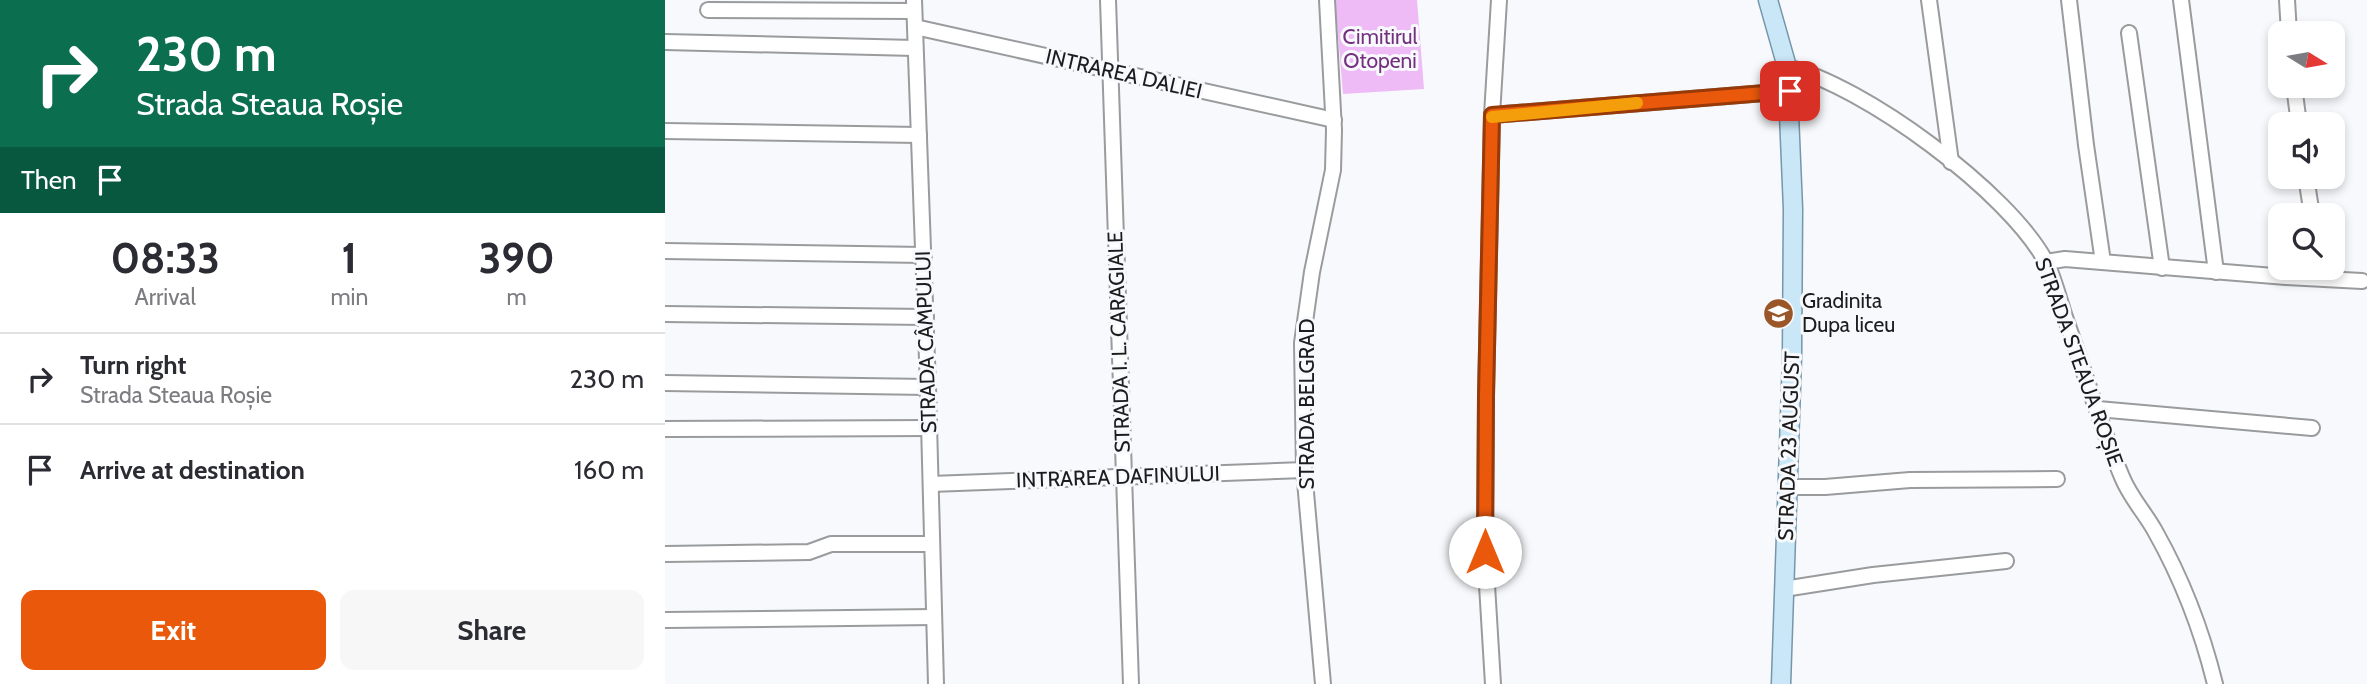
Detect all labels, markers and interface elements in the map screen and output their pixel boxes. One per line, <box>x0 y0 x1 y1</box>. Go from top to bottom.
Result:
north arrow <box>2268 21 2345 98</box>
map controls <box>2268 21 2345 280</box>
text: 230 m <box>136 24 277 83</box>
park label: Cimitirul Otopeni <box>1342 24 1418 73</box>
icon: right <box>21 28 112 119</box>
street label: INTRAREA DALIEI <box>1043 43 1205 104</box>
pin <box>1760 61 1820 121</box>
icon: arrive <box>1771 72 1809 110</box>
text: Strada Steaua Roșie <box>136 84 403 123</box>
button: sound <box>2268 112 2345 189</box>
icon: arrive <box>91 161 129 199</box>
text: Then <box>21 164 77 196</box>
button: search <box>2268 203 2345 280</box>
street label: STRADA I. L. CARAGIALE <box>1102 231 1135 453</box>
text: 08:33 <box>110 232 220 284</box>
text: 1 <box>342 232 357 284</box>
text: 390 <box>479 232 555 284</box>
street label: STRADA CÂMPULUI <box>910 250 941 434</box>
street label: STRADA STEAUA ROȘIE <box>2028 254 2129 470</box>
text: Arrival <box>135 283 196 311</box>
text: min <box>330 283 368 311</box>
text: m <box>507 283 527 311</box>
place label: Gradinita Dupa liceu <box>1802 288 1895 337</box>
school or university icon: Gradinita Dupa liceu <box>1762 296 1796 330</box>
street label: STRADA BELGRAD <box>1294 319 1319 489</box>
text: Turn right <box>80 349 186 381</box>
street label: STRADA 23 AUGUST <box>1773 351 1804 541</box>
icon: right <box>21 360 59 398</box>
text: 230 m <box>570 363 644 395</box>
text: Strada Steaua Roșie <box>80 381 272 409</box>
icon: arrive <box>21 451 59 489</box>
text: Arrive at destination <box>80 454 305 486</box>
text: 160 m <box>574 454 644 486</box>
street label: INTRAREA DAFINULUI <box>1016 460 1220 493</box>
position arrow <box>1448 515 1522 589</box>
button: Exit <box>21 590 326 670</box>
button: Share <box>340 590 644 670</box>

